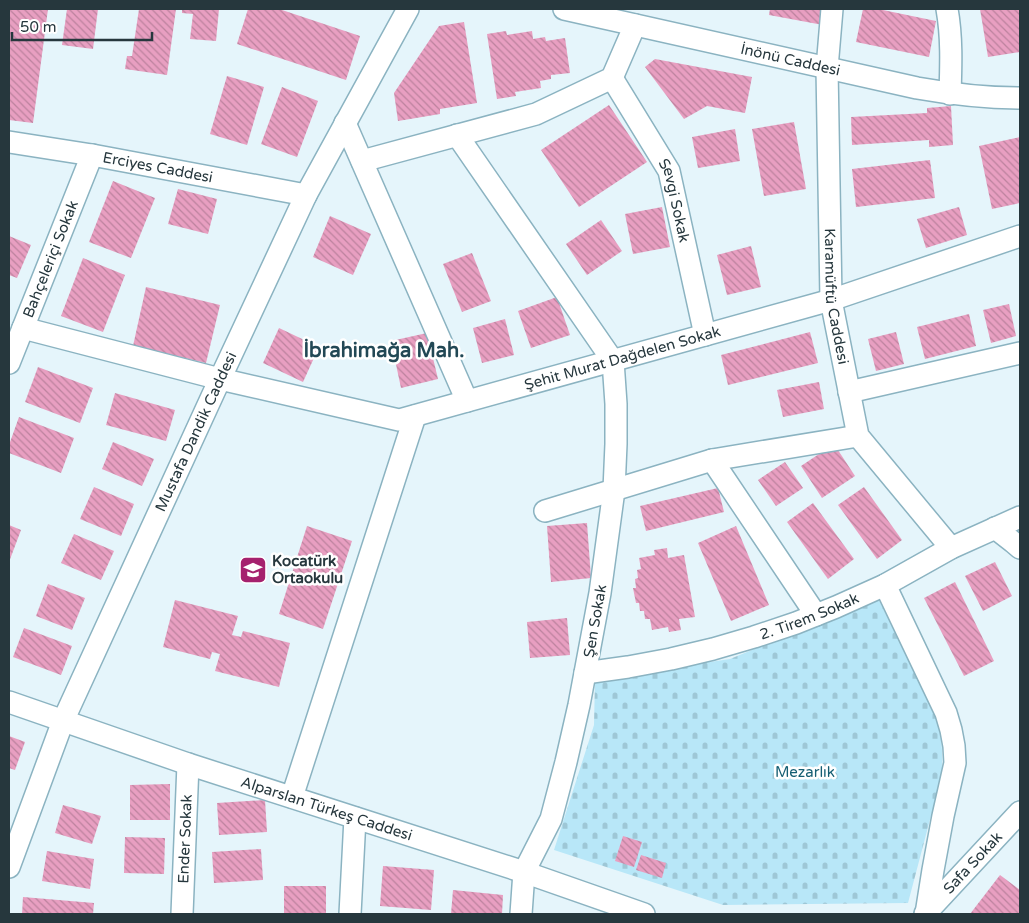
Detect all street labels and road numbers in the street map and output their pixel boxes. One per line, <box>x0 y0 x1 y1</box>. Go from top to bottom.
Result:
street label: İnönü Caddesi <box>739 40 842 80</box>
street label: Erciyes Caddesi <box>101 148 214 186</box>
street label: Sevgi Sokak <box>655 155 693 244</box>
street label: Bahçeleriçi Sokak <box>19 198 82 320</box>
street label: Karamüftü Caddesi <box>821 228 853 366</box>
street label: Şehit Murat Dağdelen Sokak <box>522 322 722 394</box>
street label: Mustafa Dandik Caddesi <box>151 349 240 514</box>
street label: Şen Sokak <box>580 583 610 659</box>
street label: 2. Tirem Sokak <box>757 589 862 643</box>
street label: Alparslan Türkeş Caddesi <box>239 773 415 845</box>
street label: Ender Sokak <box>174 794 196 884</box>
street label: Safa Sokak <box>939 828 1006 898</box>

